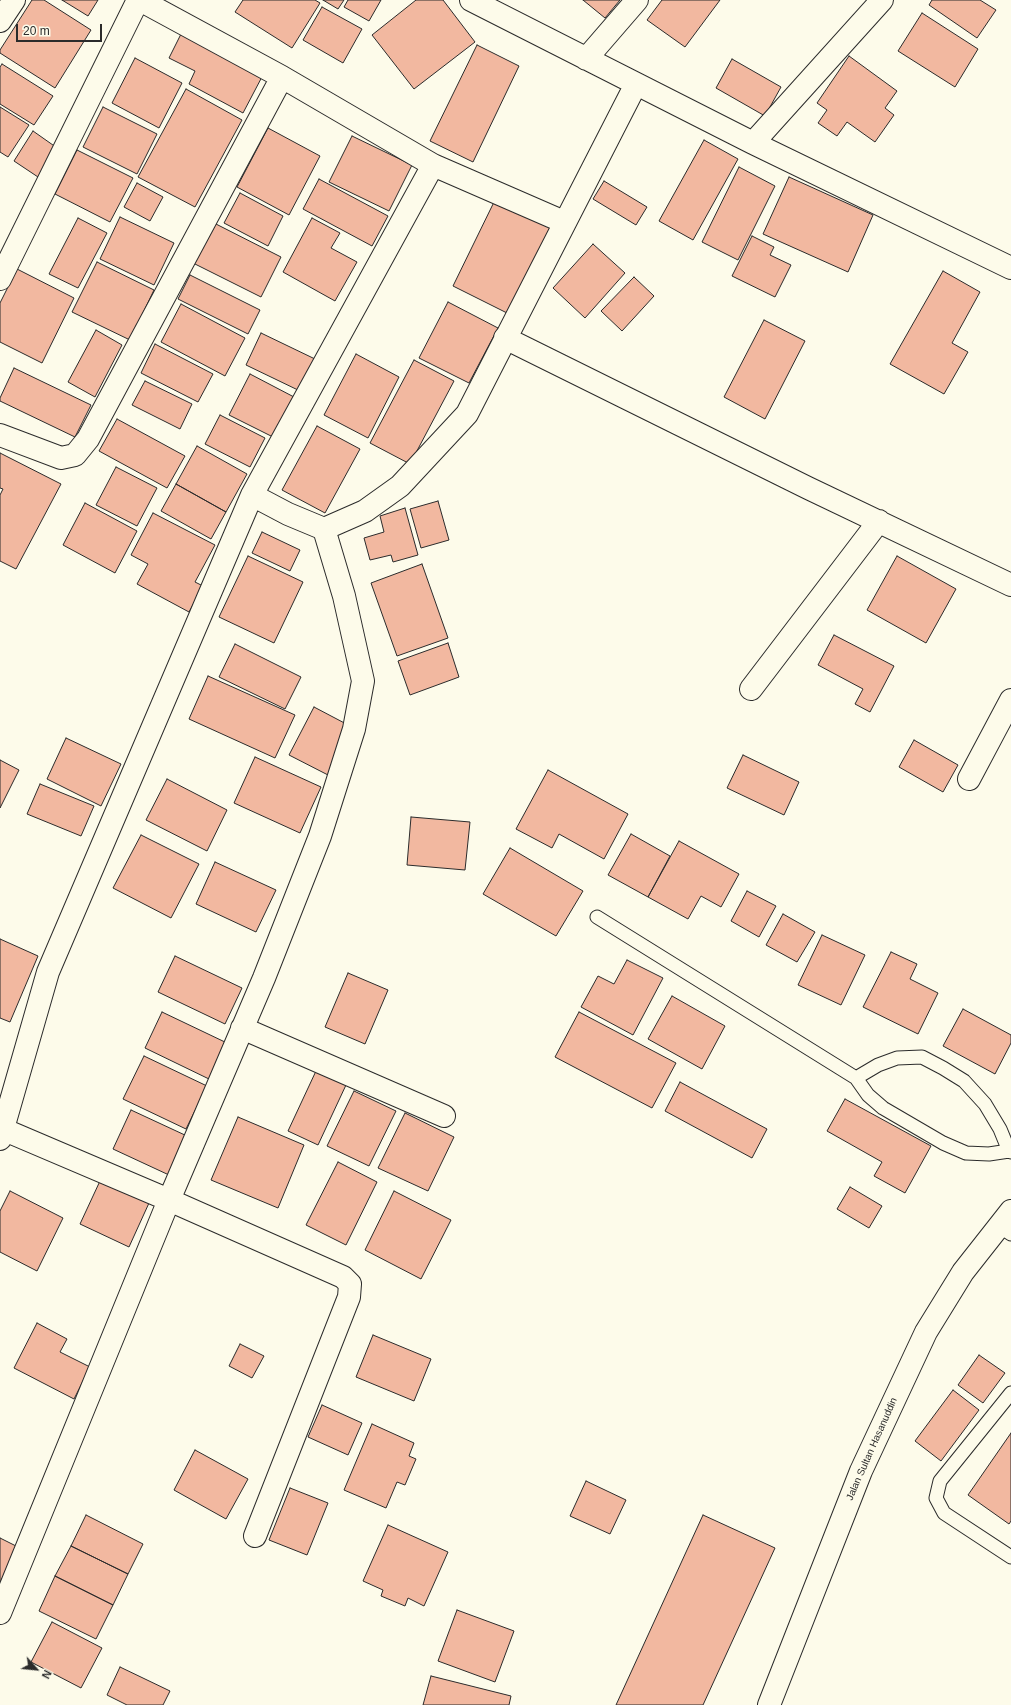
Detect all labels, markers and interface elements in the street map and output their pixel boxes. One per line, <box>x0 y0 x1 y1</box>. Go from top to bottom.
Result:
scale bar <box>18 16 104 42</box>
text: 20 m <box>23 24 50 38</box>
street label: Jalan Sultan Hasanuddin <box>844 1396 900 1502</box>
north arrow <box>16 1649 56 1689</box>
text: N <box>40 1668 54 1681</box>

